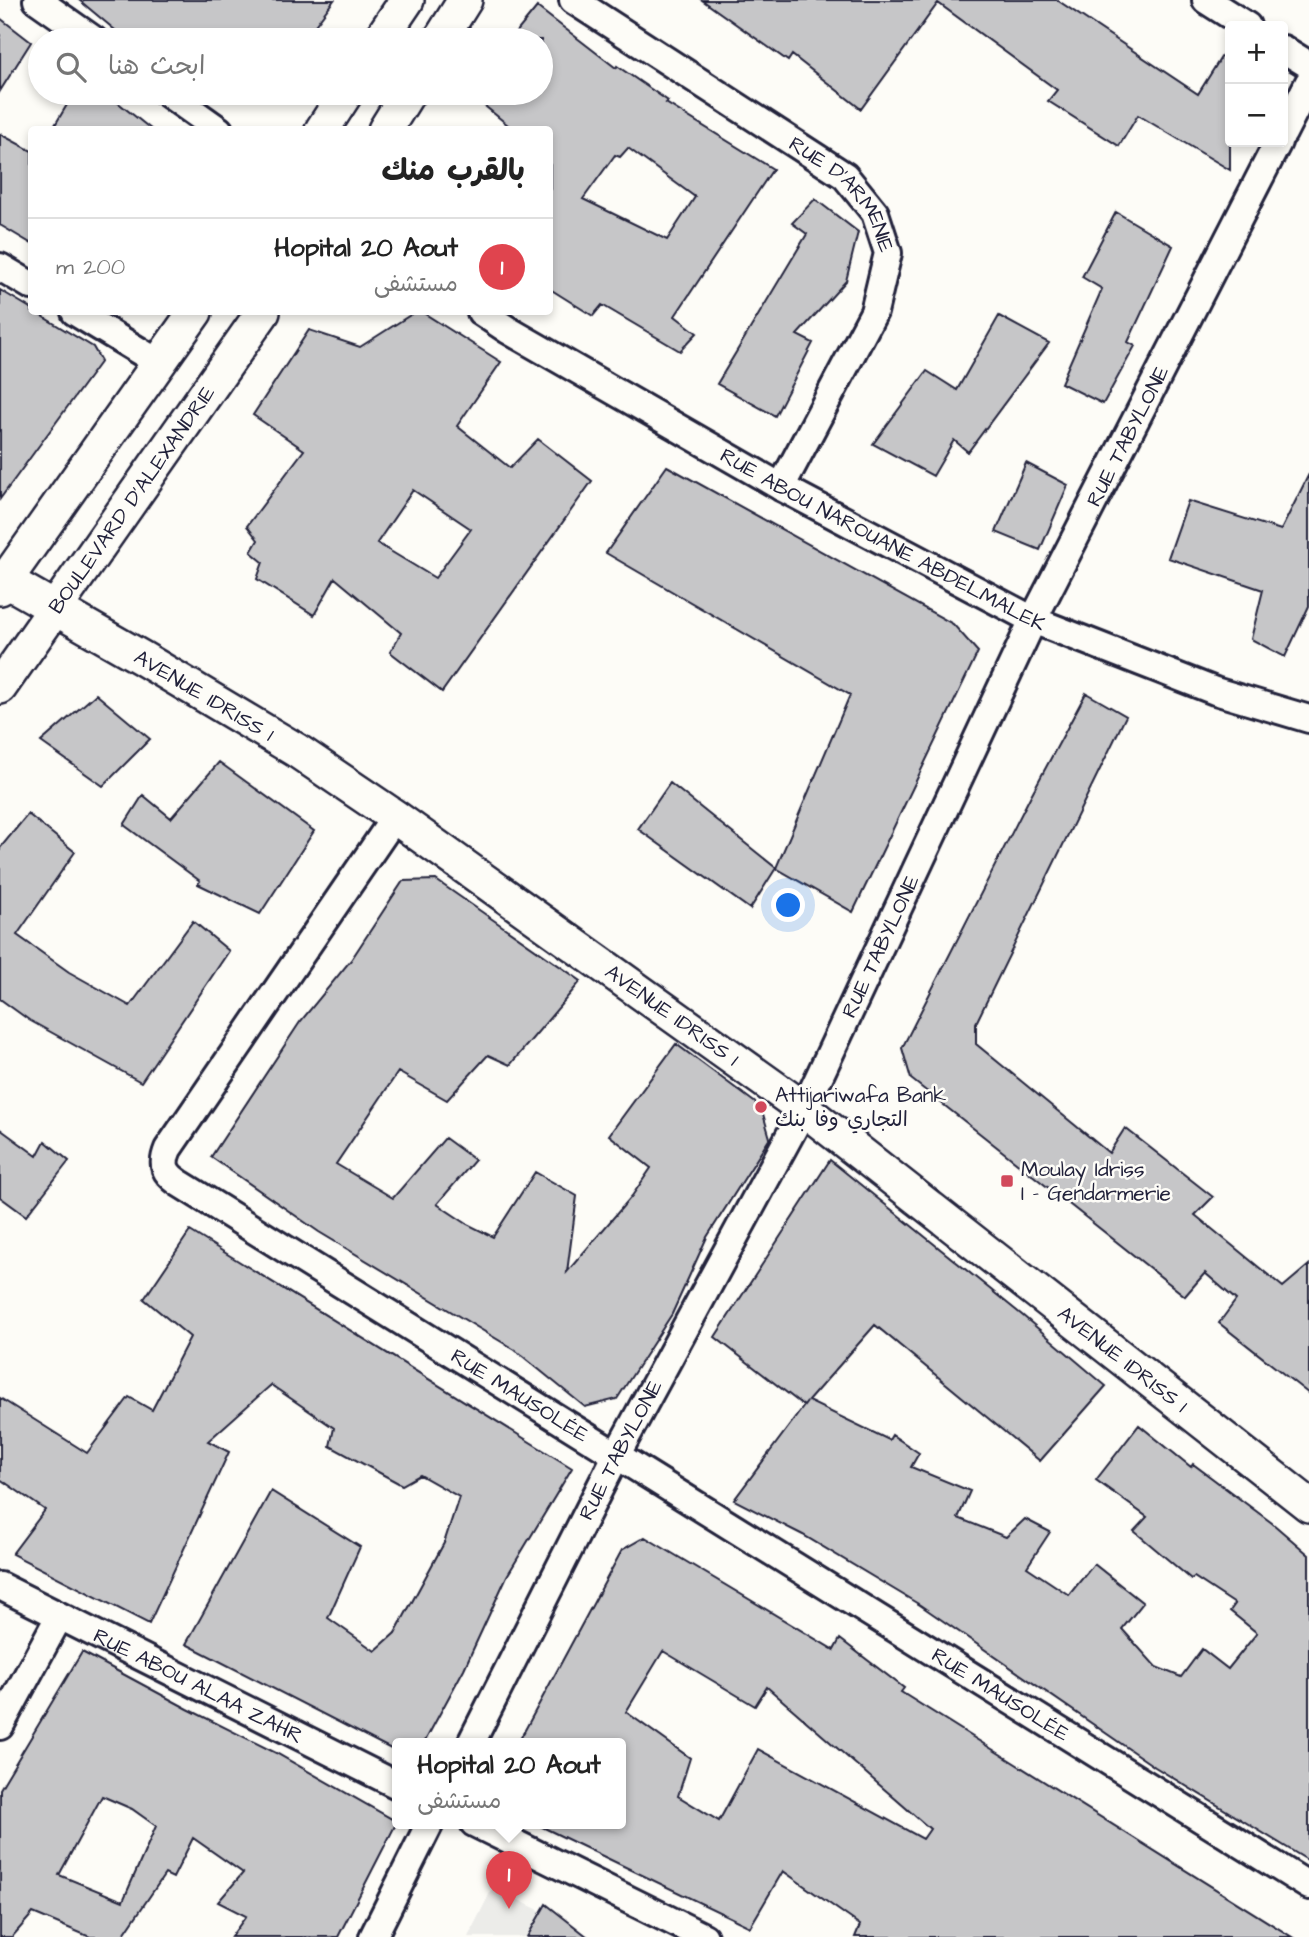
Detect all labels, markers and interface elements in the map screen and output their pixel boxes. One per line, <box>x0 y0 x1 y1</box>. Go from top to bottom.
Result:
map controls <box>1225 21 1288 147</box>
button: + <box>1225 21 1288 84</box>
search box <box>28 28 553 105</box>
icon: search <box>52 48 90 86</box>
text: ابحث هنا <box>108 48 205 84</box>
button: − <box>1225 84 1288 147</box>
street label: RUE D'ARMENIE <box>783 130 901 256</box>
text: بالقرب منك <box>381 150 525 192</box>
text: Hopital 20 Aout <box>274 230 458 266</box>
text: 200 m <box>56 251 125 283</box>
text: 1 <box>501 251 503 283</box>
text: مستشفى <box>374 268 458 300</box>
street label: RUE TABYLONE <box>1080 360 1176 512</box>
street label: BOULEVARD D'ALEXANDRIE <box>42 380 222 620</box>
street label: RUE ABOU NAROUANE ABDELMALEK <box>715 441 1050 638</box>
street label: AVENUE IDRISS 1 <box>129 643 280 749</box>
street label: RUE TABYLONE <box>835 870 927 1023</box>
your location <box>771 888 805 922</box>
street label: AVENUE IDRISS 1 <box>599 958 745 1073</box>
place label: Attijariwafa Bank التجاري وفا بنك <box>775 1081 946 1134</box>
marker: Attijariwafa Bank التجاري وفا بنك <box>753 1099 769 1115</box>
place label: Moulay Idriss I - Gendarmerie <box>1021 1155 1171 1208</box>
marker: Moulay Idriss I - Gendarmerie <box>999 1173 1015 1189</box>
street label: AVENUE IDRISS 1 <box>1051 1299 1194 1420</box>
street label: RUE MAUSOLÉE <box>445 1342 595 1450</box>
street label: RUE TABYLONE <box>572 1374 670 1525</box>
street label: RUE ABOU ALAA ZAHR <box>88 1621 308 1751</box>
street label: RUE MAUSOLÉE <box>926 1641 1075 1749</box>
popup <box>392 1738 626 1829</box>
text: Hopital 20 Aout <box>417 1747 601 1783</box>
text: مستشفى <box>417 1785 501 1817</box>
pin: 1 <box>486 1851 532 1909</box>

